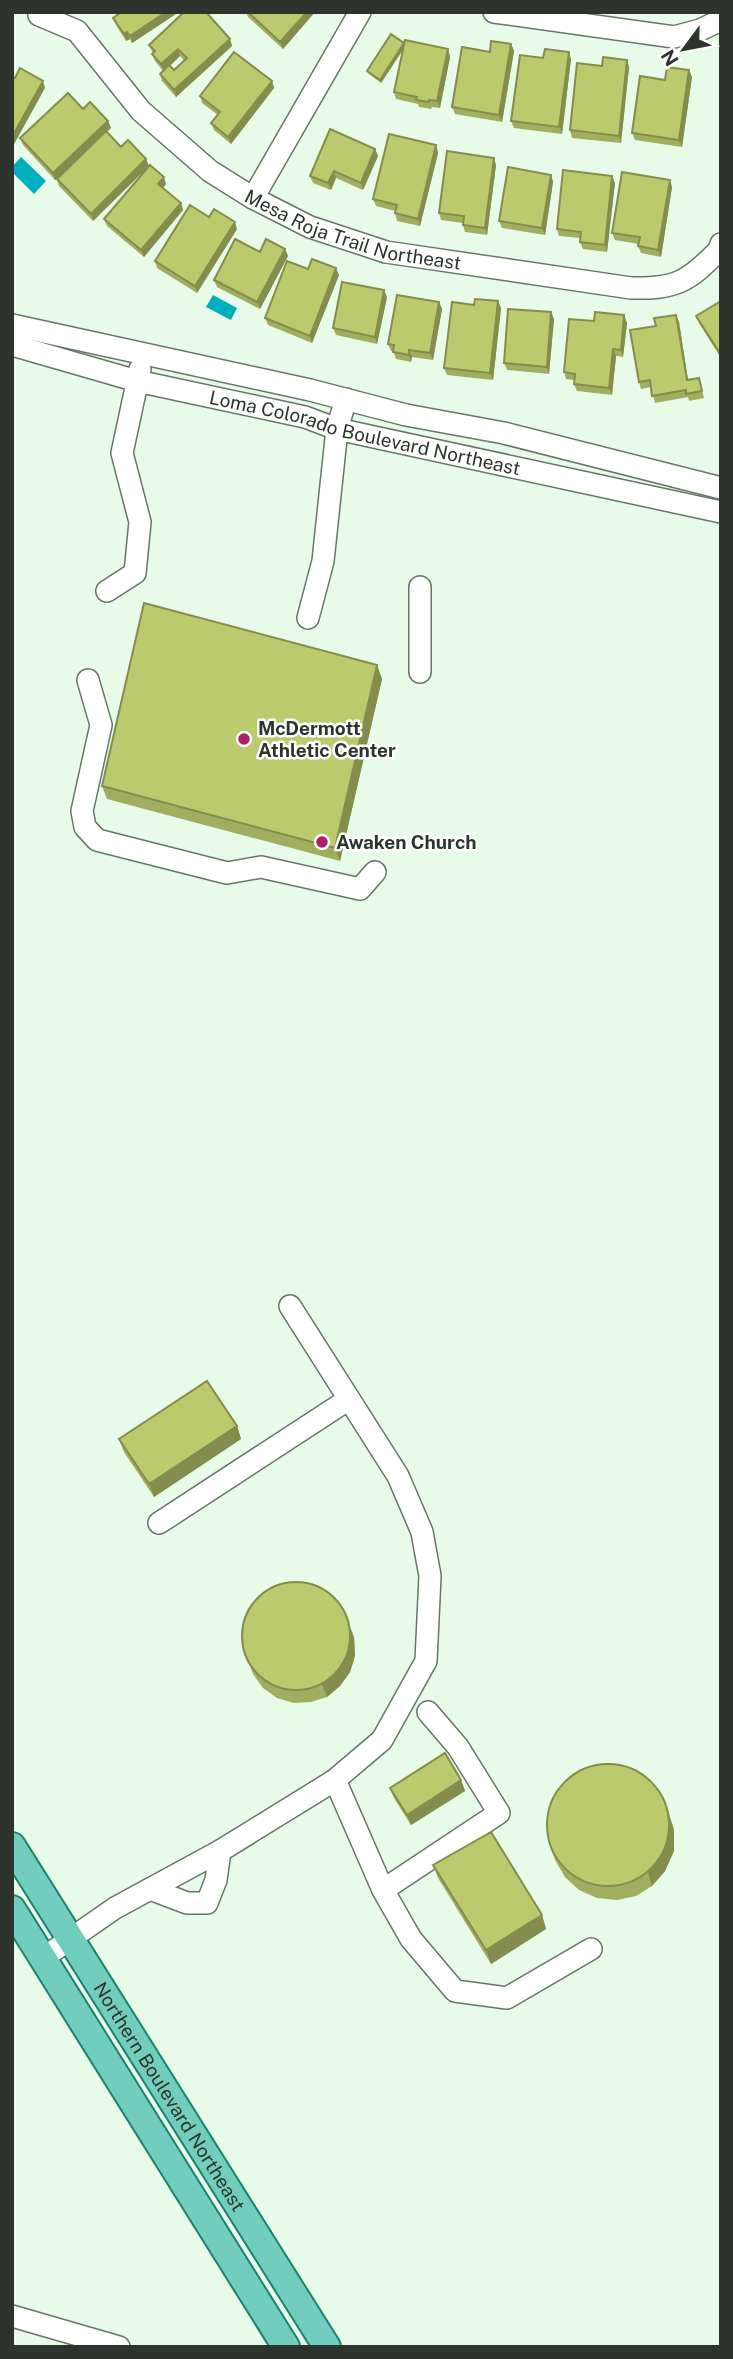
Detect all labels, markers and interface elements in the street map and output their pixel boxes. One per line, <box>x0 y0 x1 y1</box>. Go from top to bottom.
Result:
north arrow <box>649 14 719 84</box>
text: N <box>656 46 683 70</box>
street label: Mesa Roja Trail Northeast <box>241 185 463 274</box>
street label: Loma Colorado Boulevard Northeast <box>207 386 523 479</box>
place label: McDermott Athletic Center <box>258 717 396 761</box>
marker: McDermott Athletic Center <box>236 731 252 747</box>
place label: Awaken Church <box>336 831 477 853</box>
marker: Awaken Church <box>314 834 330 850</box>
street label: Northern Boulevard Northeast <box>89 1978 250 2215</box>

